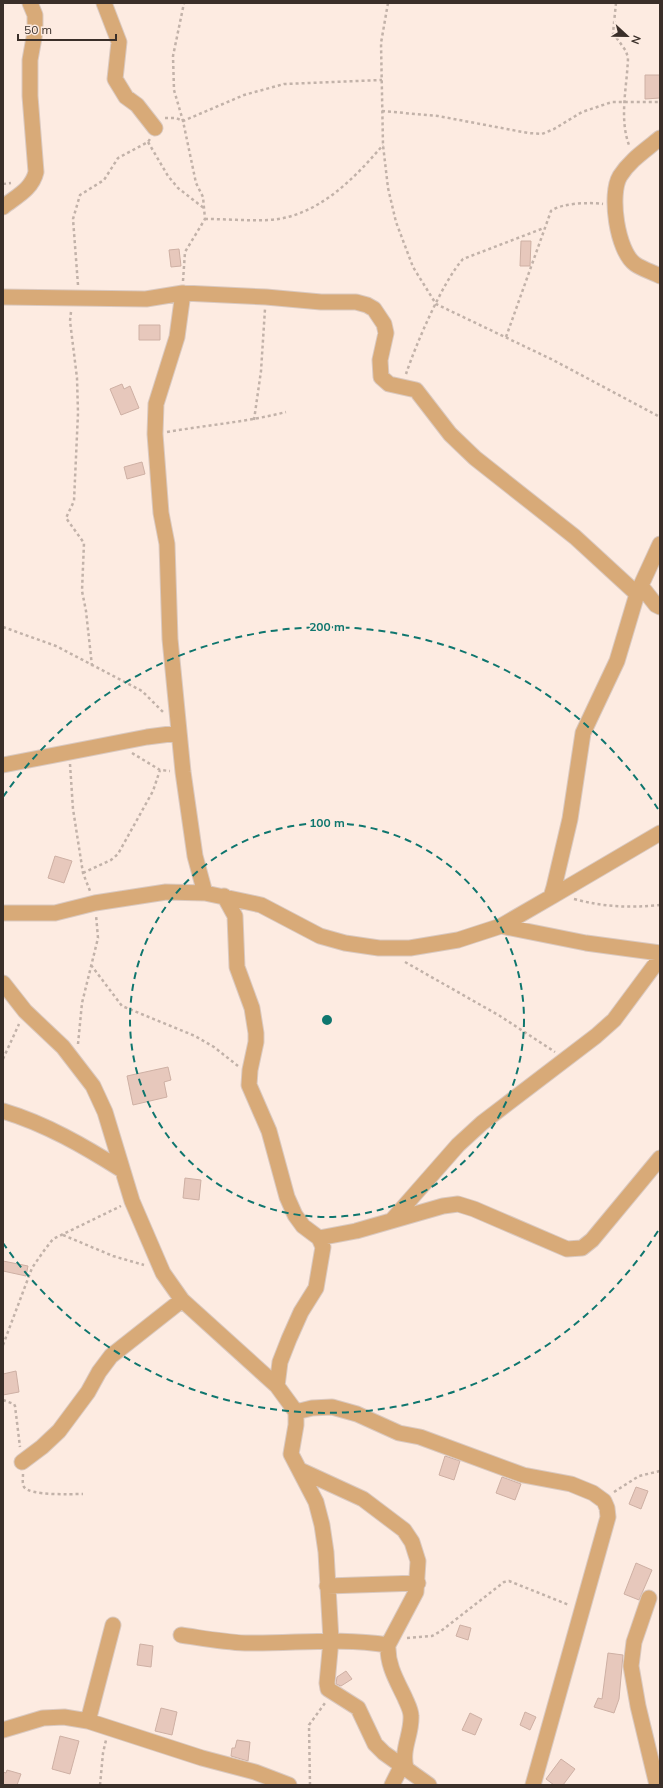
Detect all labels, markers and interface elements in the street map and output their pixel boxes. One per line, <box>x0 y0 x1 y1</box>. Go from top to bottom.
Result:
scale bar <box>18 16 116 42</box>
north arrow <box>607 16 647 56</box>
text: 50 m <box>24 22 52 37</box>
text: N <box>628 33 644 46</box>
text: 200 m <box>309 619 345 634</box>
text: 100 m <box>309 815 345 830</box>
centre of rings <box>320 1013 334 1027</box>

